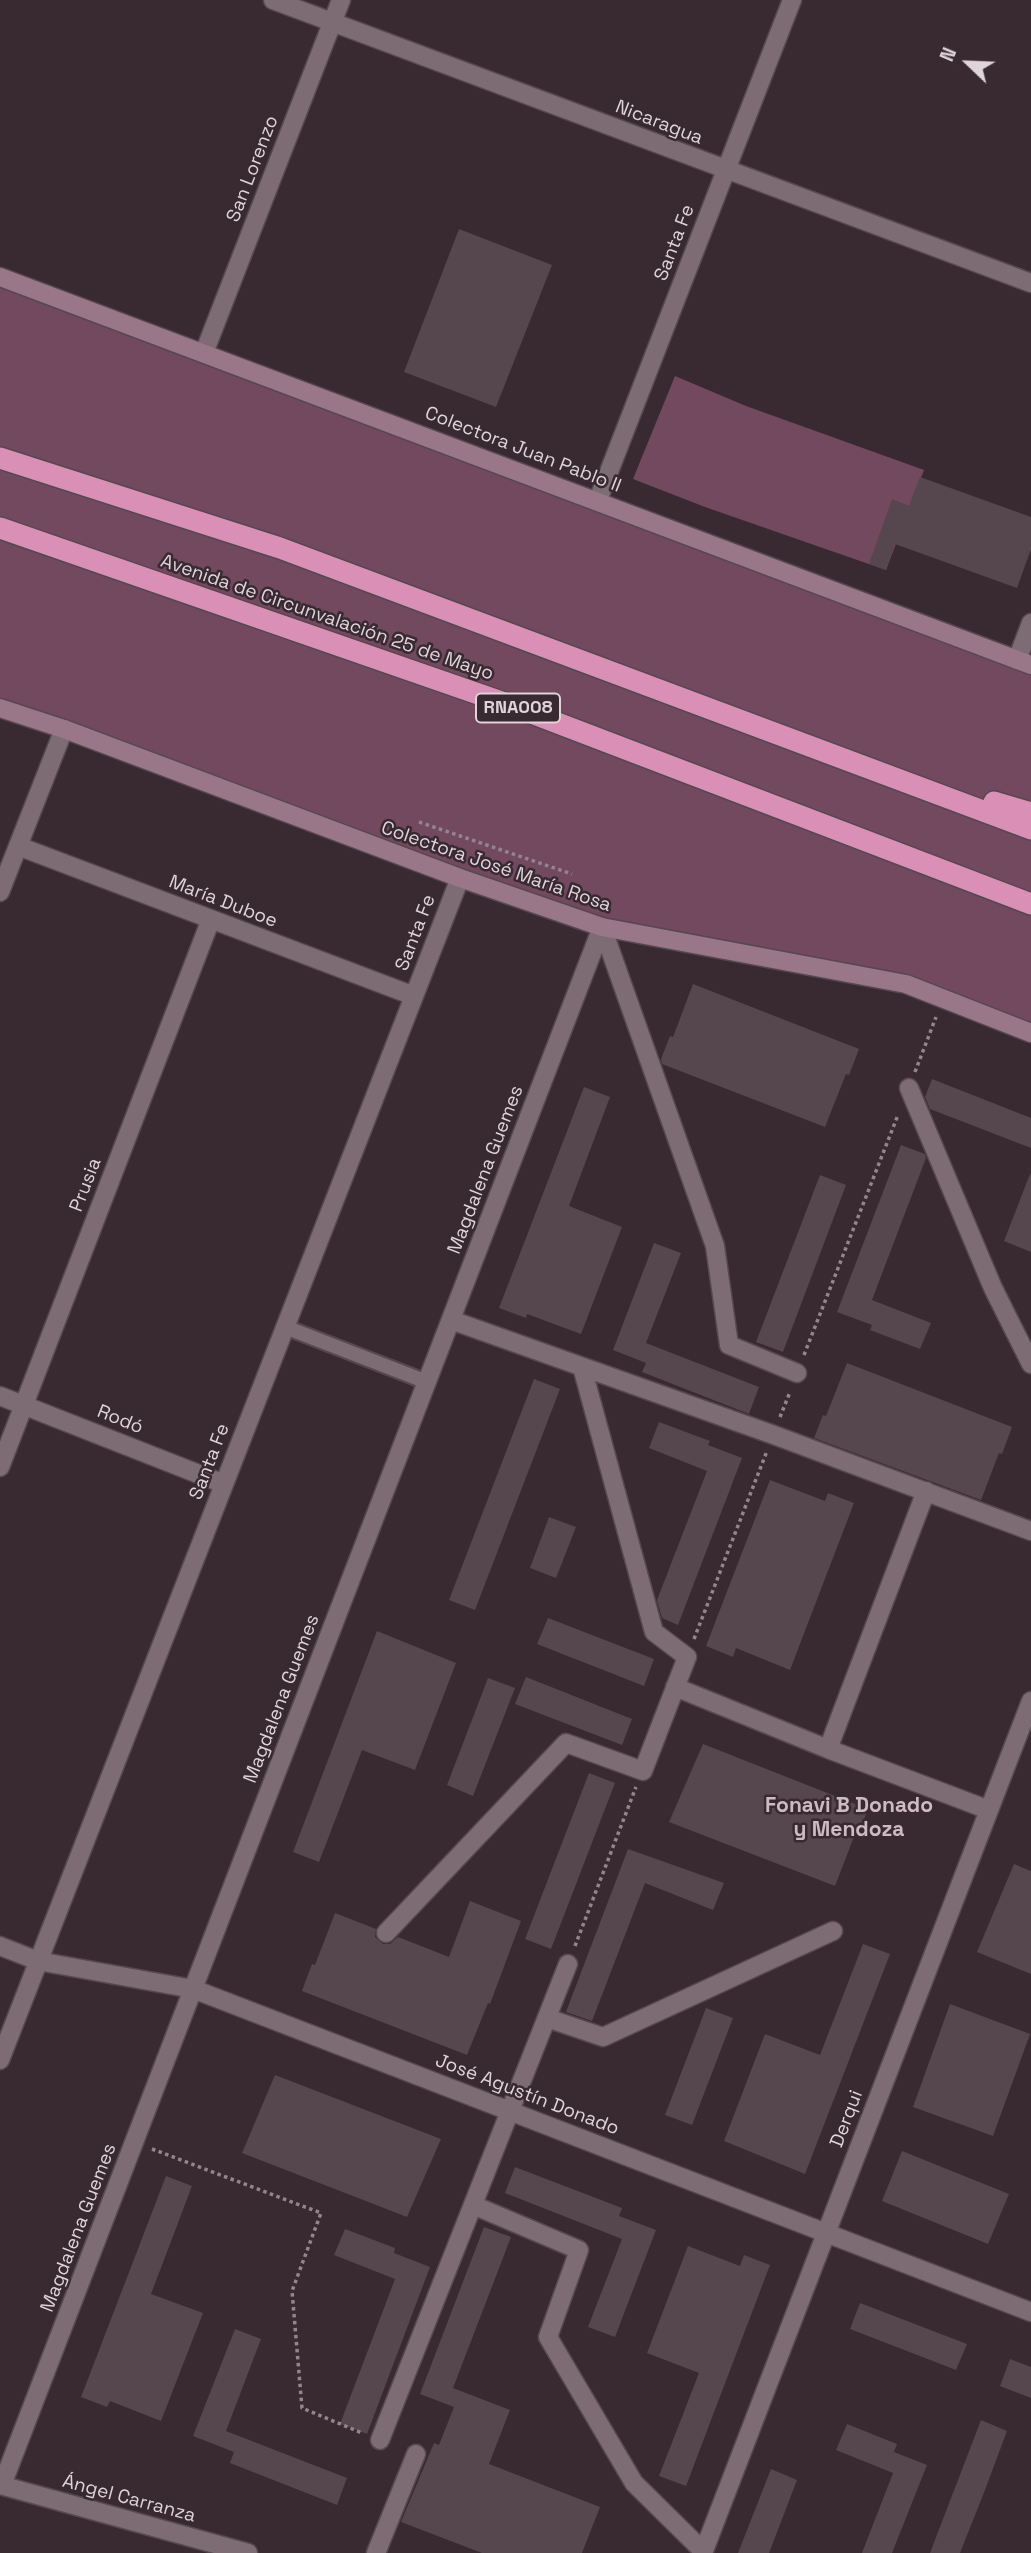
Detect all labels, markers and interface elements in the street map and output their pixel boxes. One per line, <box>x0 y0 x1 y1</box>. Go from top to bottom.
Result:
north arrow <box>933 28 1003 98</box>
text: N <box>934 44 962 65</box>
street label: Nicaragua <box>612 96 706 150</box>
street label: San Lorenzo <box>222 113 284 225</box>
street label: Santa Fe <box>650 202 700 284</box>
street label: Colectora Juan Pablo II <box>422 402 624 498</box>
street label: Avenida de Circunvalación 25 de Mayo <box>158 550 496 686</box>
road number: RNA008 <box>476 694 560 722</box>
street label: Colectora José María Rosa <box>378 817 614 917</box>
street label: María Duboe <box>165 871 281 933</box>
street label: Santa Fe <box>391 892 441 974</box>
street label: Magdalena Guemes <box>443 1082 529 1258</box>
street label: Prusia <box>65 1155 107 1215</box>
street label: Rodó <box>94 1400 146 1440</box>
street label: Santa Fe <box>185 1421 235 1503</box>
street label: Magdalena Guemes <box>239 1611 325 1787</box>
district label: Fonavi B Donado y Mendoza <box>765 1793 933 1843</box>
street label: José Agustín Donado <box>432 2049 622 2141</box>
street label: Derqui <box>826 2087 868 2151</box>
street label: Magdalena Guemes <box>36 2140 122 2316</box>
street label: Ángel Carranza <box>60 2470 198 2528</box>

